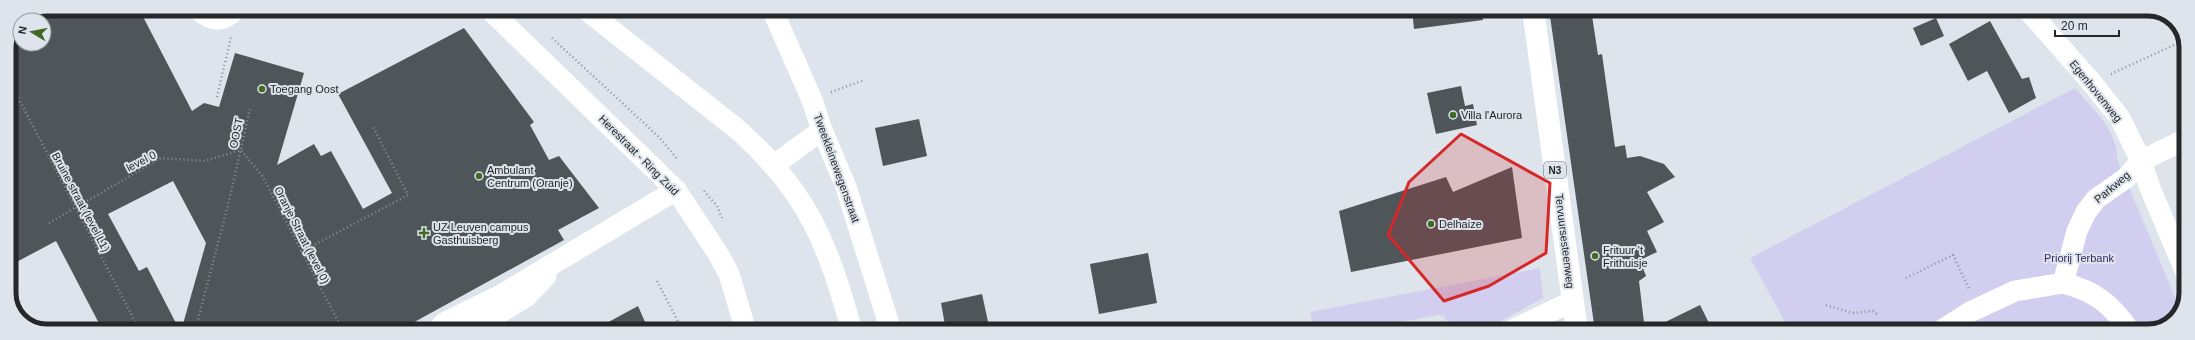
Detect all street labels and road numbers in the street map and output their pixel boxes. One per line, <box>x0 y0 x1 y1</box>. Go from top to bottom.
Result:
street label: Egenhovenweg <box>2067 58 2125 124</box>
street label: Herestraat - Ring Zuid <box>596 112 682 198</box>
street label: Tweekleinewegenstraat <box>812 112 862 224</box>
street label: OOST <box>227 116 245 149</box>
street label: level 0 <box>124 148 158 174</box>
street label: Bruine straat (level L1) <box>50 150 112 254</box>
road number: N3 <box>1544 162 1566 178</box>
street label: Parkweg <box>2092 169 2132 205</box>
street label: Oranje Straat (level 0) <box>272 184 332 286</box>
street label: Tervuursesteenweg <box>1553 193 1577 289</box>

